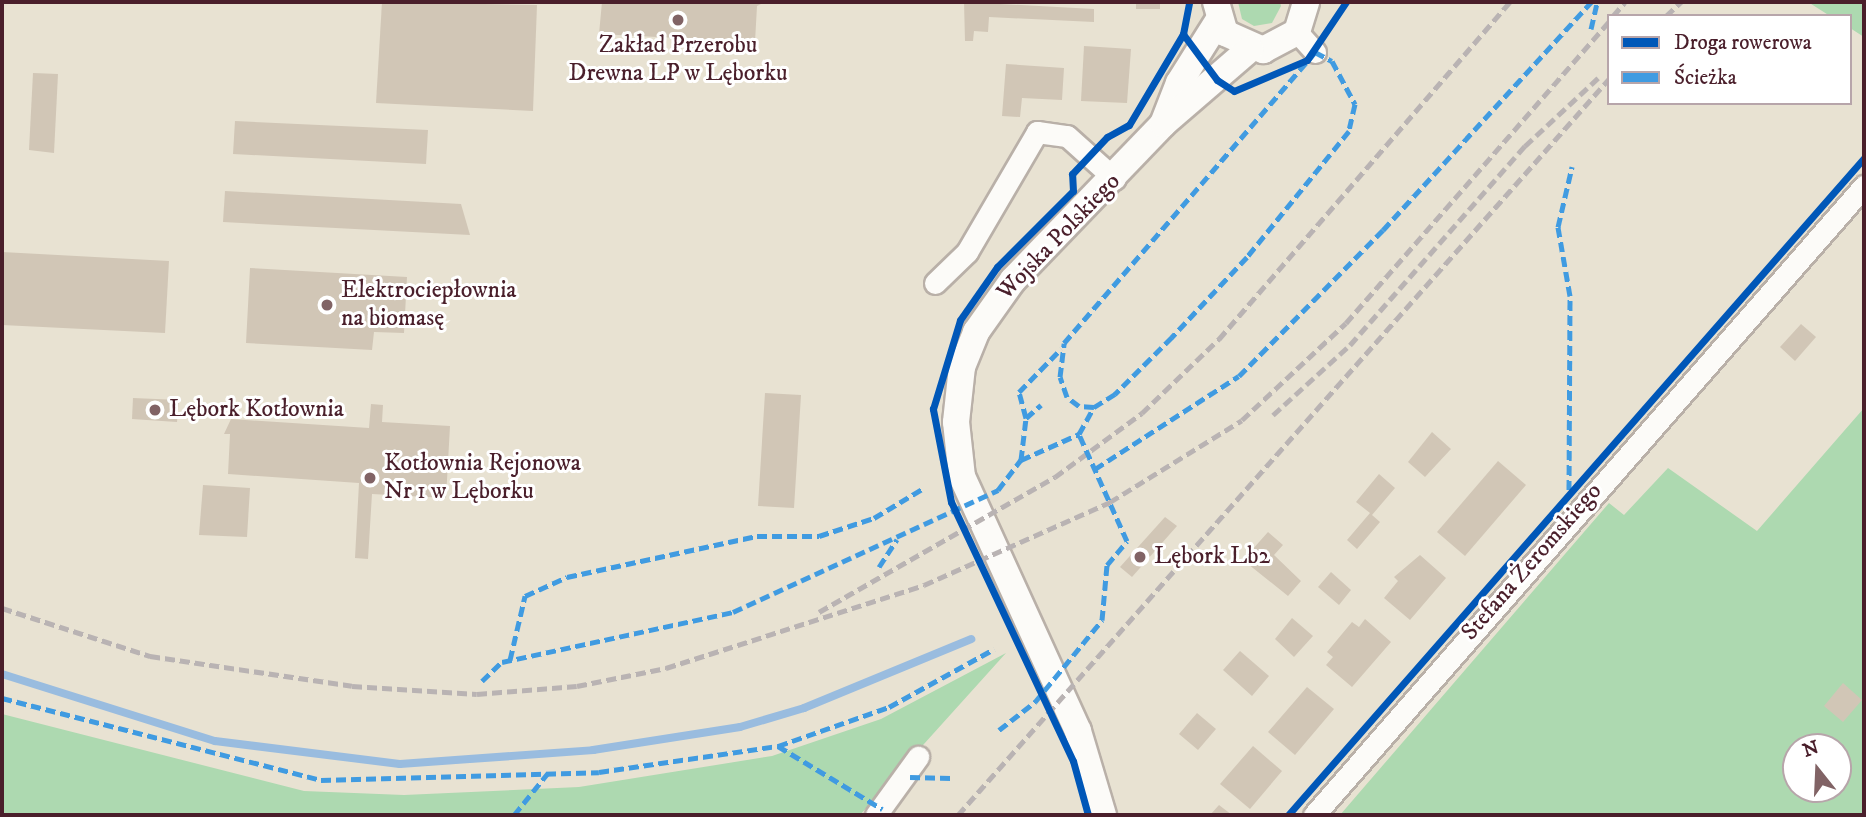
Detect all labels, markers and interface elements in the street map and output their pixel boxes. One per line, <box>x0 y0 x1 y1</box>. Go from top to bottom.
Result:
marker: Zakład Przerobu Drewna LP w Lęborku <box>670 12 686 28</box>
legend <box>1607 14 1852 105</box>
text: Droga rowerowa <box>1674 30 1812 56</box>
place label: Zakład Przerobu Drewna LP w Lęborku <box>568 32 788 88</box>
text: Ścieżka <box>1674 65 1737 91</box>
street label: Wojska Polskiego <box>991 168 1127 306</box>
place label: Elektrociepłownia na biomasę <box>341 277 517 333</box>
marker: Elektrociepłownia na biomasę <box>319 297 335 313</box>
place label: Lębork Kotłownia <box>169 396 344 424</box>
marker: Lębork Kotłownia <box>147 402 163 418</box>
place label: Kotłownia Rejonowa Nr 1 w Lęborku <box>384 450 581 506</box>
marker: Kotłownia Rejonowa Nr 1 w Lęborku <box>362 470 378 486</box>
street label: Stefana Żeromskiego <box>1456 477 1608 647</box>
place label: Lębork Lb2 <box>1154 543 1270 571</box>
marker: Lębork Lb2 <box>1132 549 1148 565</box>
north arrow <box>1782 733 1852 803</box>
text: N <box>1800 736 1822 763</box>

